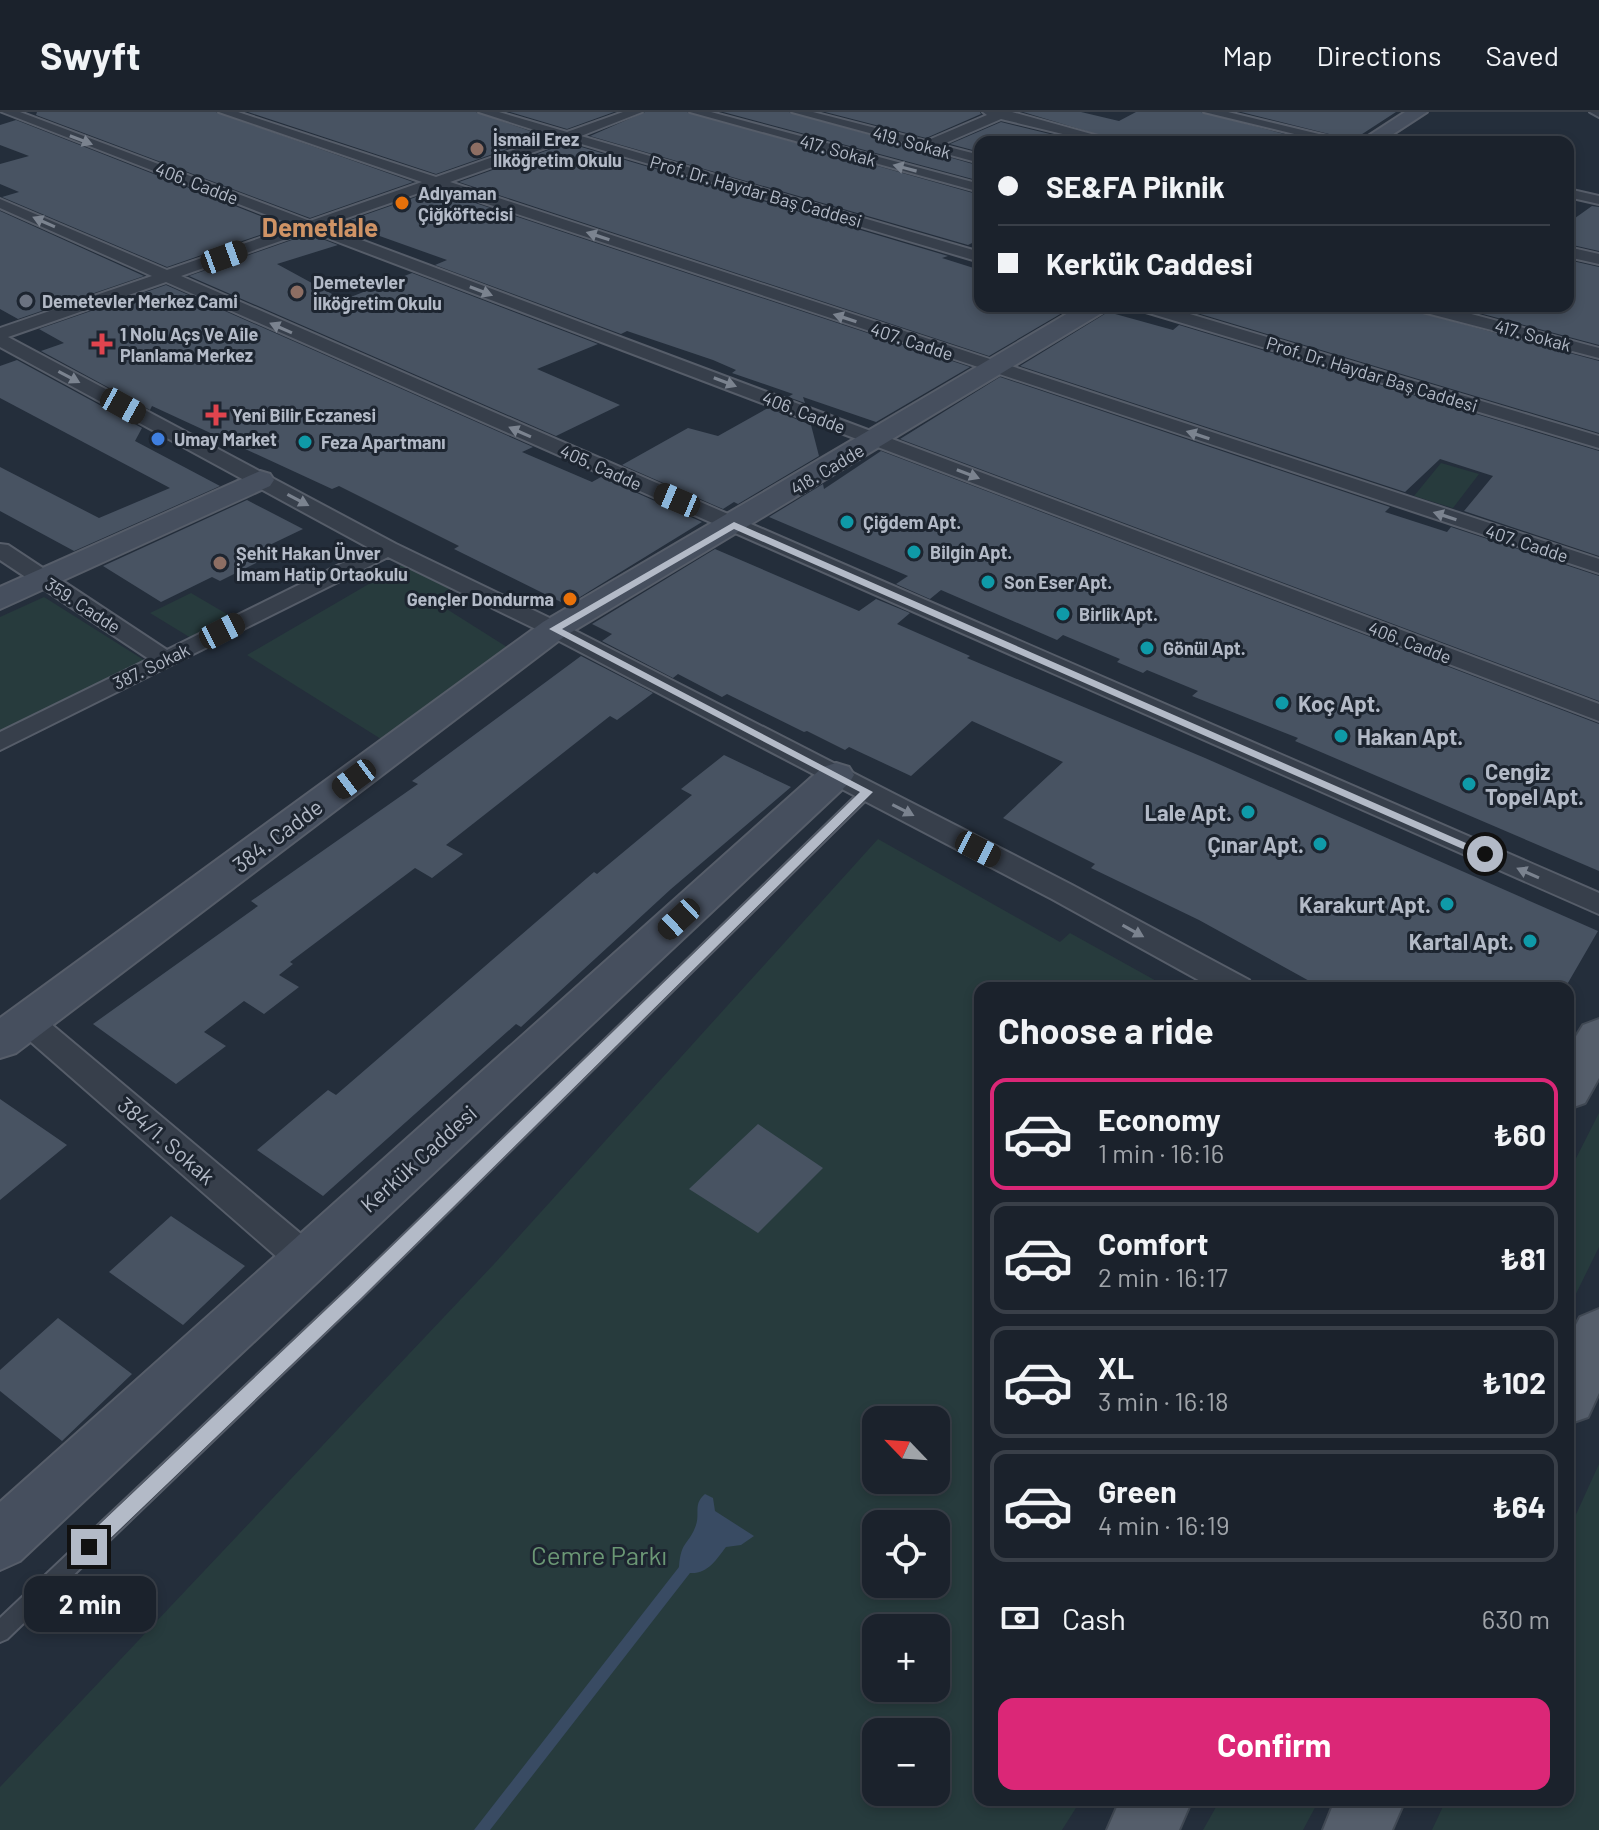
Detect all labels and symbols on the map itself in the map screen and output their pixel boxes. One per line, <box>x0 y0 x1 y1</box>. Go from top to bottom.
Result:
street label: 419. Sokak <box>871 121 953 163</box>
place label: İsmail Erez İlköğretim Okulu <box>493 128 622 171</box>
street label: 417. Sokak <box>797 129 879 171</box>
one-way arrow <box>69 134 93 146</box>
marker: İsmail Erez İlköğretim Okulu <box>468 140 486 158</box>
street label: Prof. Dr. Haydar Baş Caddesi <box>647 150 865 232</box>
street label: 406. Cadde <box>152 157 242 209</box>
one-way arrow <box>892 161 916 174</box>
place label: Adıyaman Çiğköftecisi <box>418 182 513 225</box>
marker: Adıyaman Çiğköftecisi <box>393 194 411 212</box>
district label: Demetlale <box>262 211 378 242</box>
one-way arrow <box>32 215 56 228</box>
one-way arrow <box>586 229 610 241</box>
car <box>197 238 251 276</box>
place label: Demetevler İlköğretim Okulu <box>313 271 442 314</box>
marker: Demetevler İlköğretim Okulu <box>288 283 306 301</box>
one-way arrow <box>469 285 493 297</box>
place label: Demetevler Merkez Cami <box>42 290 238 312</box>
marker: Demetevler Merkez Cami <box>17 292 35 310</box>
one-way arrow <box>833 312 857 324</box>
street label: 417. Sokak <box>1492 314 1574 356</box>
street label: 407. Cadde <box>868 317 956 365</box>
one-way arrow <box>270 321 293 335</box>
place label: 1 Nolu Açs Ve Aile Planlama Merkez <box>120 323 258 366</box>
street label: Prof. Dr. Haydar Baş Caddesi <box>1264 331 1480 417</box>
marker: 1 Nolu Açs Ve Aile Planlama Merkez <box>91 333 113 355</box>
one-way arrow <box>57 370 80 383</box>
one-way arrow <box>713 376 737 389</box>
car <box>96 384 150 428</box>
street label: 406. Cadde <box>759 386 849 438</box>
place label: Yeni Bilir Eczanesi <box>232 404 376 426</box>
marker: Yeni Bilir Eczanesi <box>207 406 225 424</box>
one-way arrow <box>508 425 532 438</box>
place label: Umay Market <box>174 428 277 450</box>
one-way arrow <box>1186 428 1210 441</box>
marker: Umay Market <box>149 430 167 448</box>
place label: Feza Apartmanı <box>321 431 446 453</box>
marker: Feza Apartmanı <box>296 433 314 451</box>
street label: 405. Cadde <box>557 439 645 495</box>
street label: 418. Cadde <box>786 439 868 499</box>
one-way arrow <box>956 468 980 481</box>
car <box>650 480 704 520</box>
one-way arrow <box>286 493 309 507</box>
one-way arrow <box>1433 509 1457 522</box>
place label: Çiğdem Apt. <box>863 511 961 533</box>
marker: Çiğdem Apt. <box>838 513 856 531</box>
street label: 407. Cadde <box>1483 519 1571 567</box>
place label: Bilgin Apt. <box>930 541 1012 563</box>
place label: Şehit Hakan Ünver İmam Hatip Ortaokulu <box>236 542 408 585</box>
marker: Bilgin Apt. <box>905 543 923 561</box>
marker: Şehit Hakan Ünver İmam Hatip Ortaokulu <box>211 554 229 572</box>
place label: Son Eser Apt. <box>1004 571 1112 593</box>
street label: 359. Cadde <box>41 572 125 638</box>
marker: Son Eser Apt. <box>979 573 997 591</box>
place label: Gençler Dondurma <box>407 588 554 610</box>
marker: Gençler Dondurma <box>561 590 579 608</box>
place label: Birlik Apt. <box>1079 603 1158 625</box>
marker: Birlik Apt. <box>1054 605 1072 623</box>
car <box>195 609 249 653</box>
street label: 406. Cadde <box>1365 616 1455 668</box>
place label: Gönül Apt. <box>1163 637 1246 659</box>
street label: 387. Sokak <box>109 638 193 694</box>
marker: Gönül Apt. <box>1138 639 1156 657</box>
place label: Koç Apt. <box>1298 690 1381 716</box>
marker: Koç Apt. <box>1273 694 1291 712</box>
place label: Hakan Apt. <box>1357 723 1463 749</box>
marker: Hakan Apt. <box>1332 727 1350 745</box>
car <box>328 755 380 803</box>
place label: Cengiz Topel Apt. <box>1485 758 1584 809</box>
marker: Cengiz Topel Apt. <box>1460 775 1478 793</box>
street label: 384. Cadde <box>227 793 327 877</box>
place label: Lale Apt. <box>1144 799 1232 825</box>
one-way arrow <box>891 803 914 817</box>
marker: Lale Apt. <box>1239 803 1257 821</box>
car <box>951 827 1005 871</box>
place label: Çınar Apt. <box>1207 831 1304 857</box>
marker: Çınar Apt. <box>1311 835 1329 853</box>
route start <box>1467 836 1503 872</box>
one-way arrow <box>1516 866 1539 879</box>
place label: Karakurt Apt. <box>1299 891 1431 917</box>
car <box>653 894 705 944</box>
marker: Karakurt Apt. <box>1438 895 1456 913</box>
one-way arrow <box>1122 923 1144 937</box>
place label: Kartal Apt. <box>1409 928 1514 954</box>
marker: Kartal Apt. <box>1521 932 1539 950</box>
street label: 384/1. Sokak <box>113 1091 221 1189</box>
street label: Kerkük Caddesi <box>355 1099 481 1217</box>
north arrow <box>862 1406 950 1494</box>
route end <box>71 1529 107 1565</box>
park label: Cemre Parkı <box>531 1539 667 1570</box>
callout: 2 min <box>23 1575 155 1631</box>

